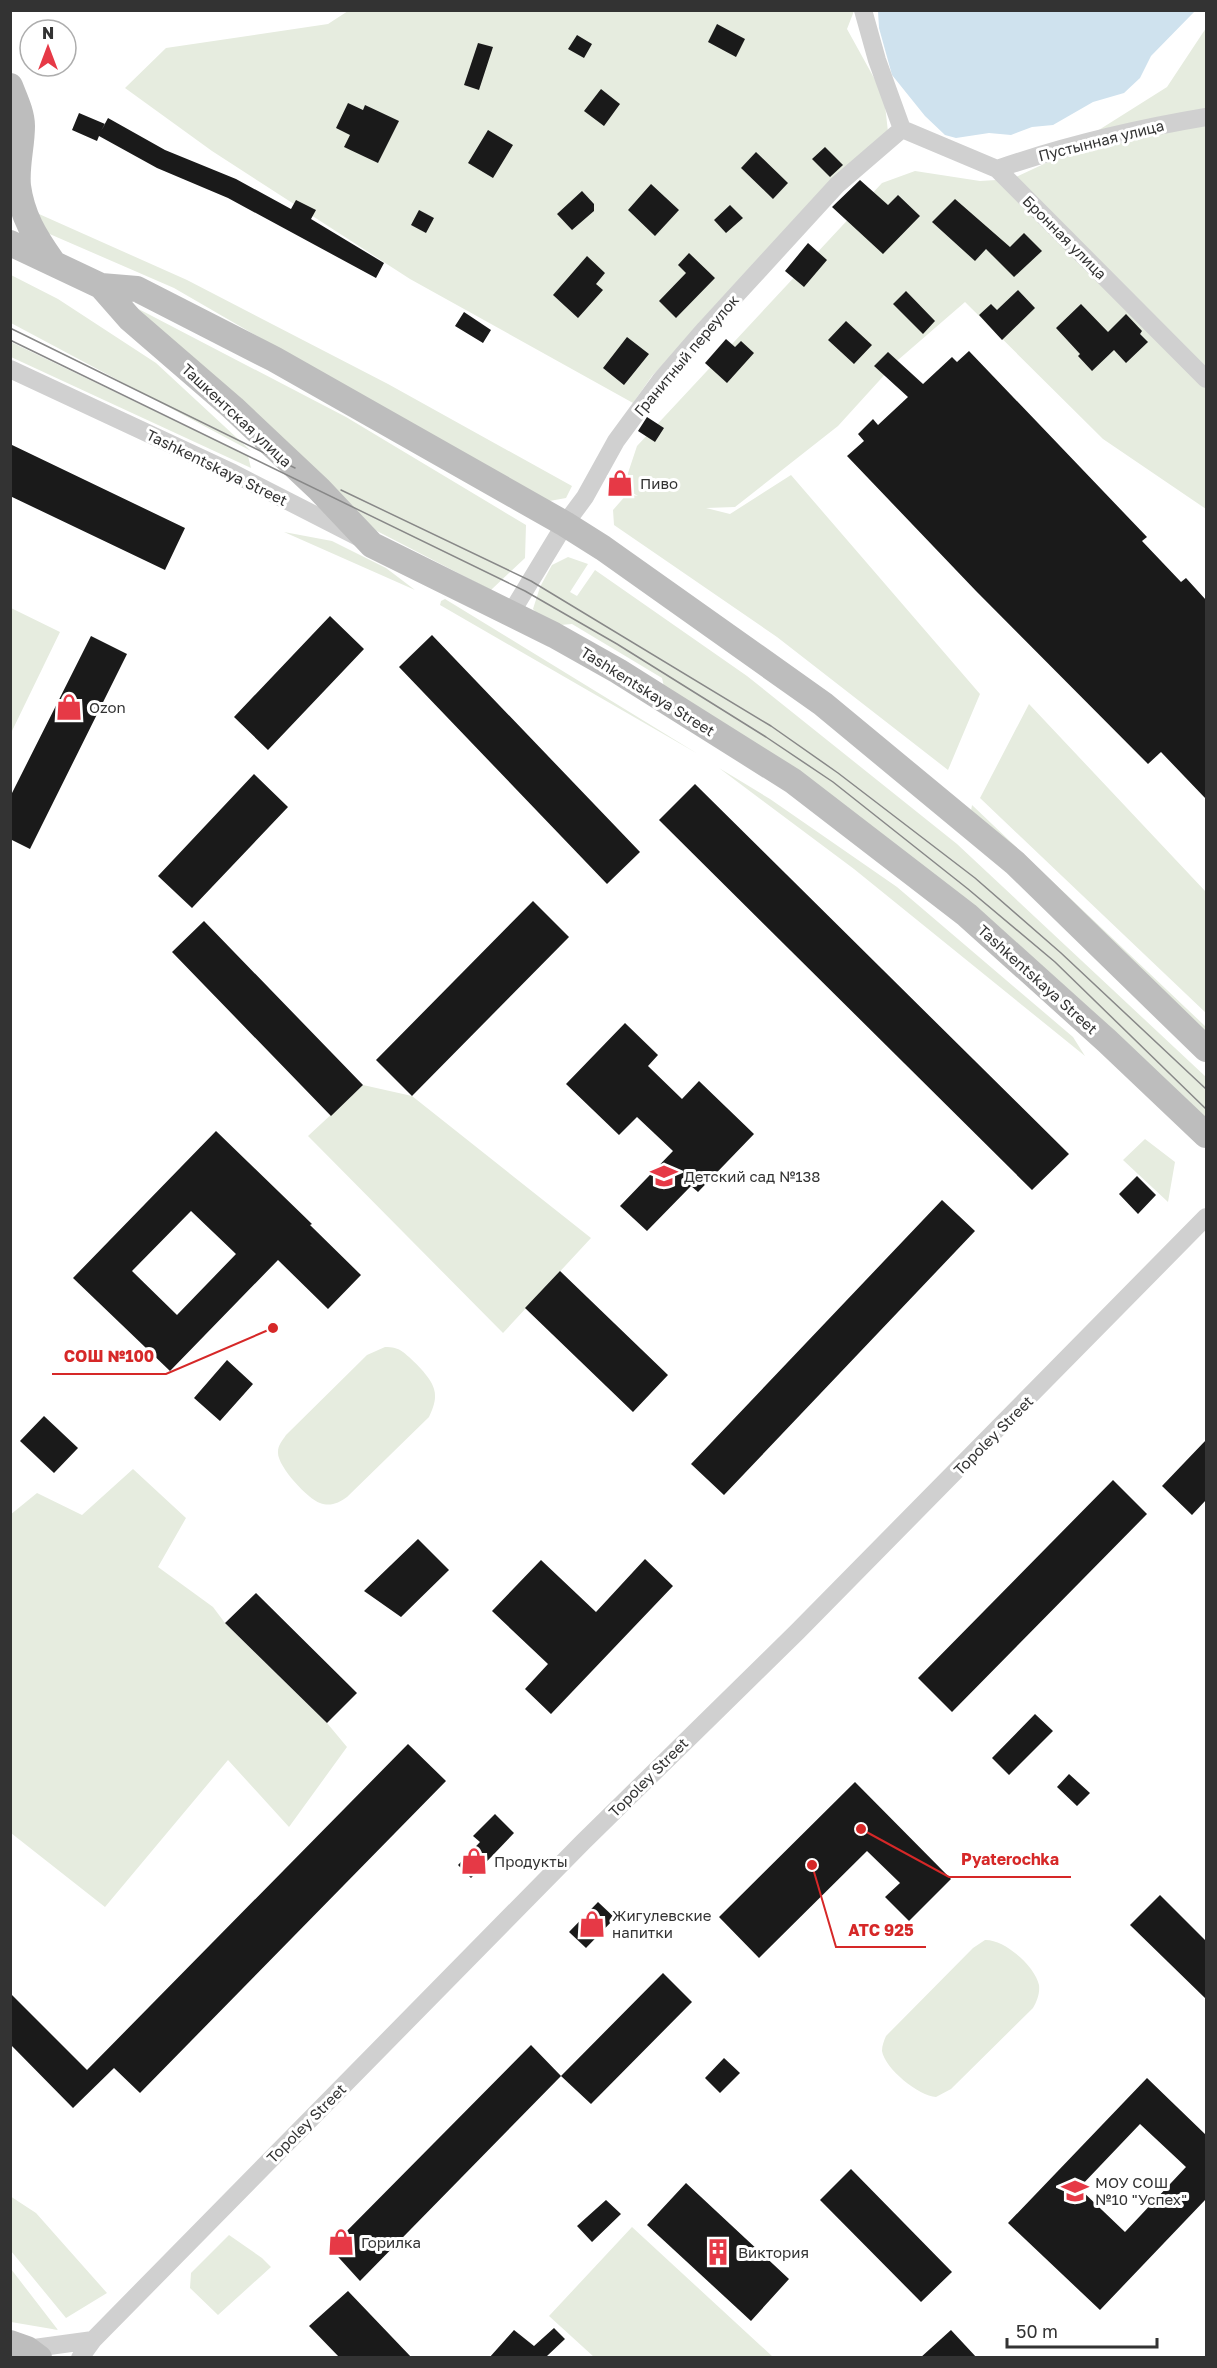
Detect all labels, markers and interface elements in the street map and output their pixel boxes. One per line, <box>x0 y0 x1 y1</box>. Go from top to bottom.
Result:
north arrow <box>18 18 78 78</box>
text: N <box>42 23 54 43</box>
street label: Пустынная улица <box>1036 116 1166 164</box>
street label: Бронная улица <box>1019 191 1111 283</box>
street label: Гранитный переулок <box>630 290 742 419</box>
street label: Ташкентская улица <box>178 360 296 470</box>
street label: Tashkentskaya Street <box>144 425 290 509</box>
shop icon: Пиво <box>605 468 635 498</box>
place label: Пиво <box>640 474 678 492</box>
street label: Tashkentskaya Street <box>578 642 718 740</box>
shop icon: Ozon <box>54 692 84 722</box>
place label: Ozon <box>89 698 126 716</box>
street label: Tashkentskaya Street <box>975 921 1101 1037</box>
school or university icon: Детский сад №138 <box>649 1161 679 1191</box>
place label: Детский сад №138 <box>684 1167 821 1185</box>
callout: СОШ №100 <box>52 1340 166 1374</box>
text: СОШ №100 <box>64 1346 154 1366</box>
street label: Topoley Street <box>950 1392 1036 1478</box>
street label: Topoley Street <box>605 1734 691 1820</box>
callout: Pyaterochka <box>949 1843 1071 1877</box>
shop icon: Продукты <box>459 1846 489 1876</box>
text: Pyaterochka <box>961 1849 1059 1869</box>
place label: Продукты <box>494 1852 568 1870</box>
place label: Жигулевские напитки <box>612 1906 712 1941</box>
shop icon: Жигулевские напитки <box>577 1909 607 1939</box>
callout: АТС 925 <box>836 1913 926 1947</box>
text: АТС 925 <box>848 1920 914 1940</box>
street label: Topoley Street <box>263 2080 349 2166</box>
place label: МОУ СОШ №10 "Успех" <box>1095 2173 1187 2208</box>
school or university icon: МОУ СОШ №10 "Успех" <box>1060 2176 1090 2206</box>
shop icon: Горилка <box>326 2227 356 2257</box>
place label: Горилка <box>361 2233 421 2251</box>
building icon: Виктория <box>703 2237 733 2267</box>
place label: Виктория <box>738 2243 809 2261</box>
scale bar <box>1007 2311 1157 2349</box>
text: 50 m <box>1016 2320 1058 2342</box>

